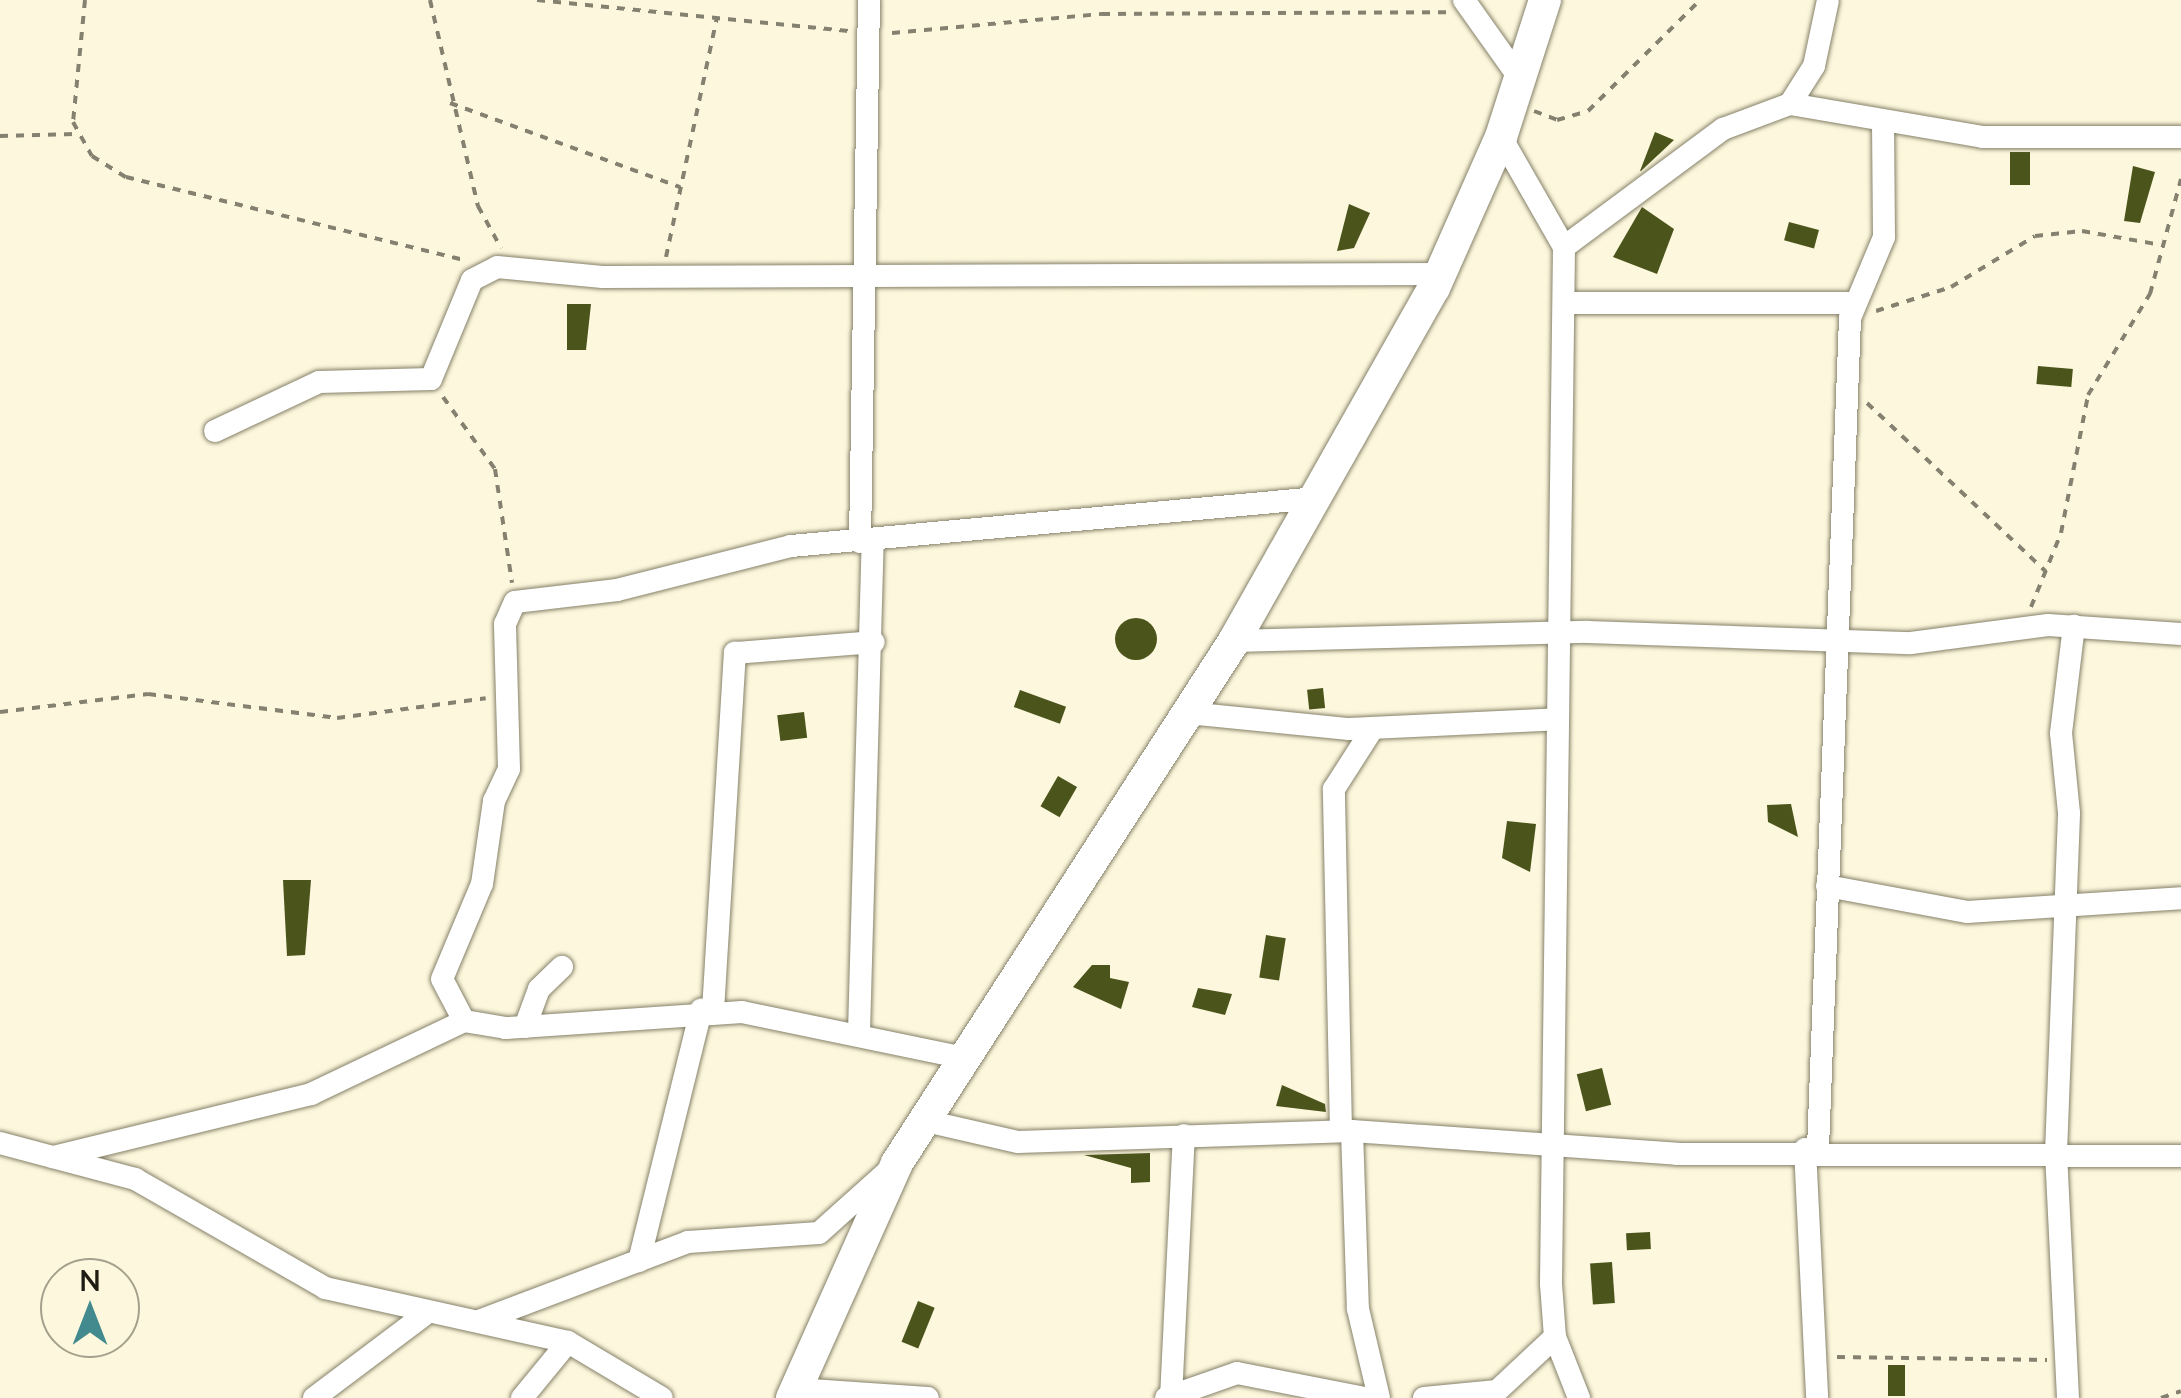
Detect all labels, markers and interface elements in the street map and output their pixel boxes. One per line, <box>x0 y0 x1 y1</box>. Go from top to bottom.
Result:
north arrow <box>40 1258 140 1358</box>
text: N <box>79 1263 101 1297</box>

